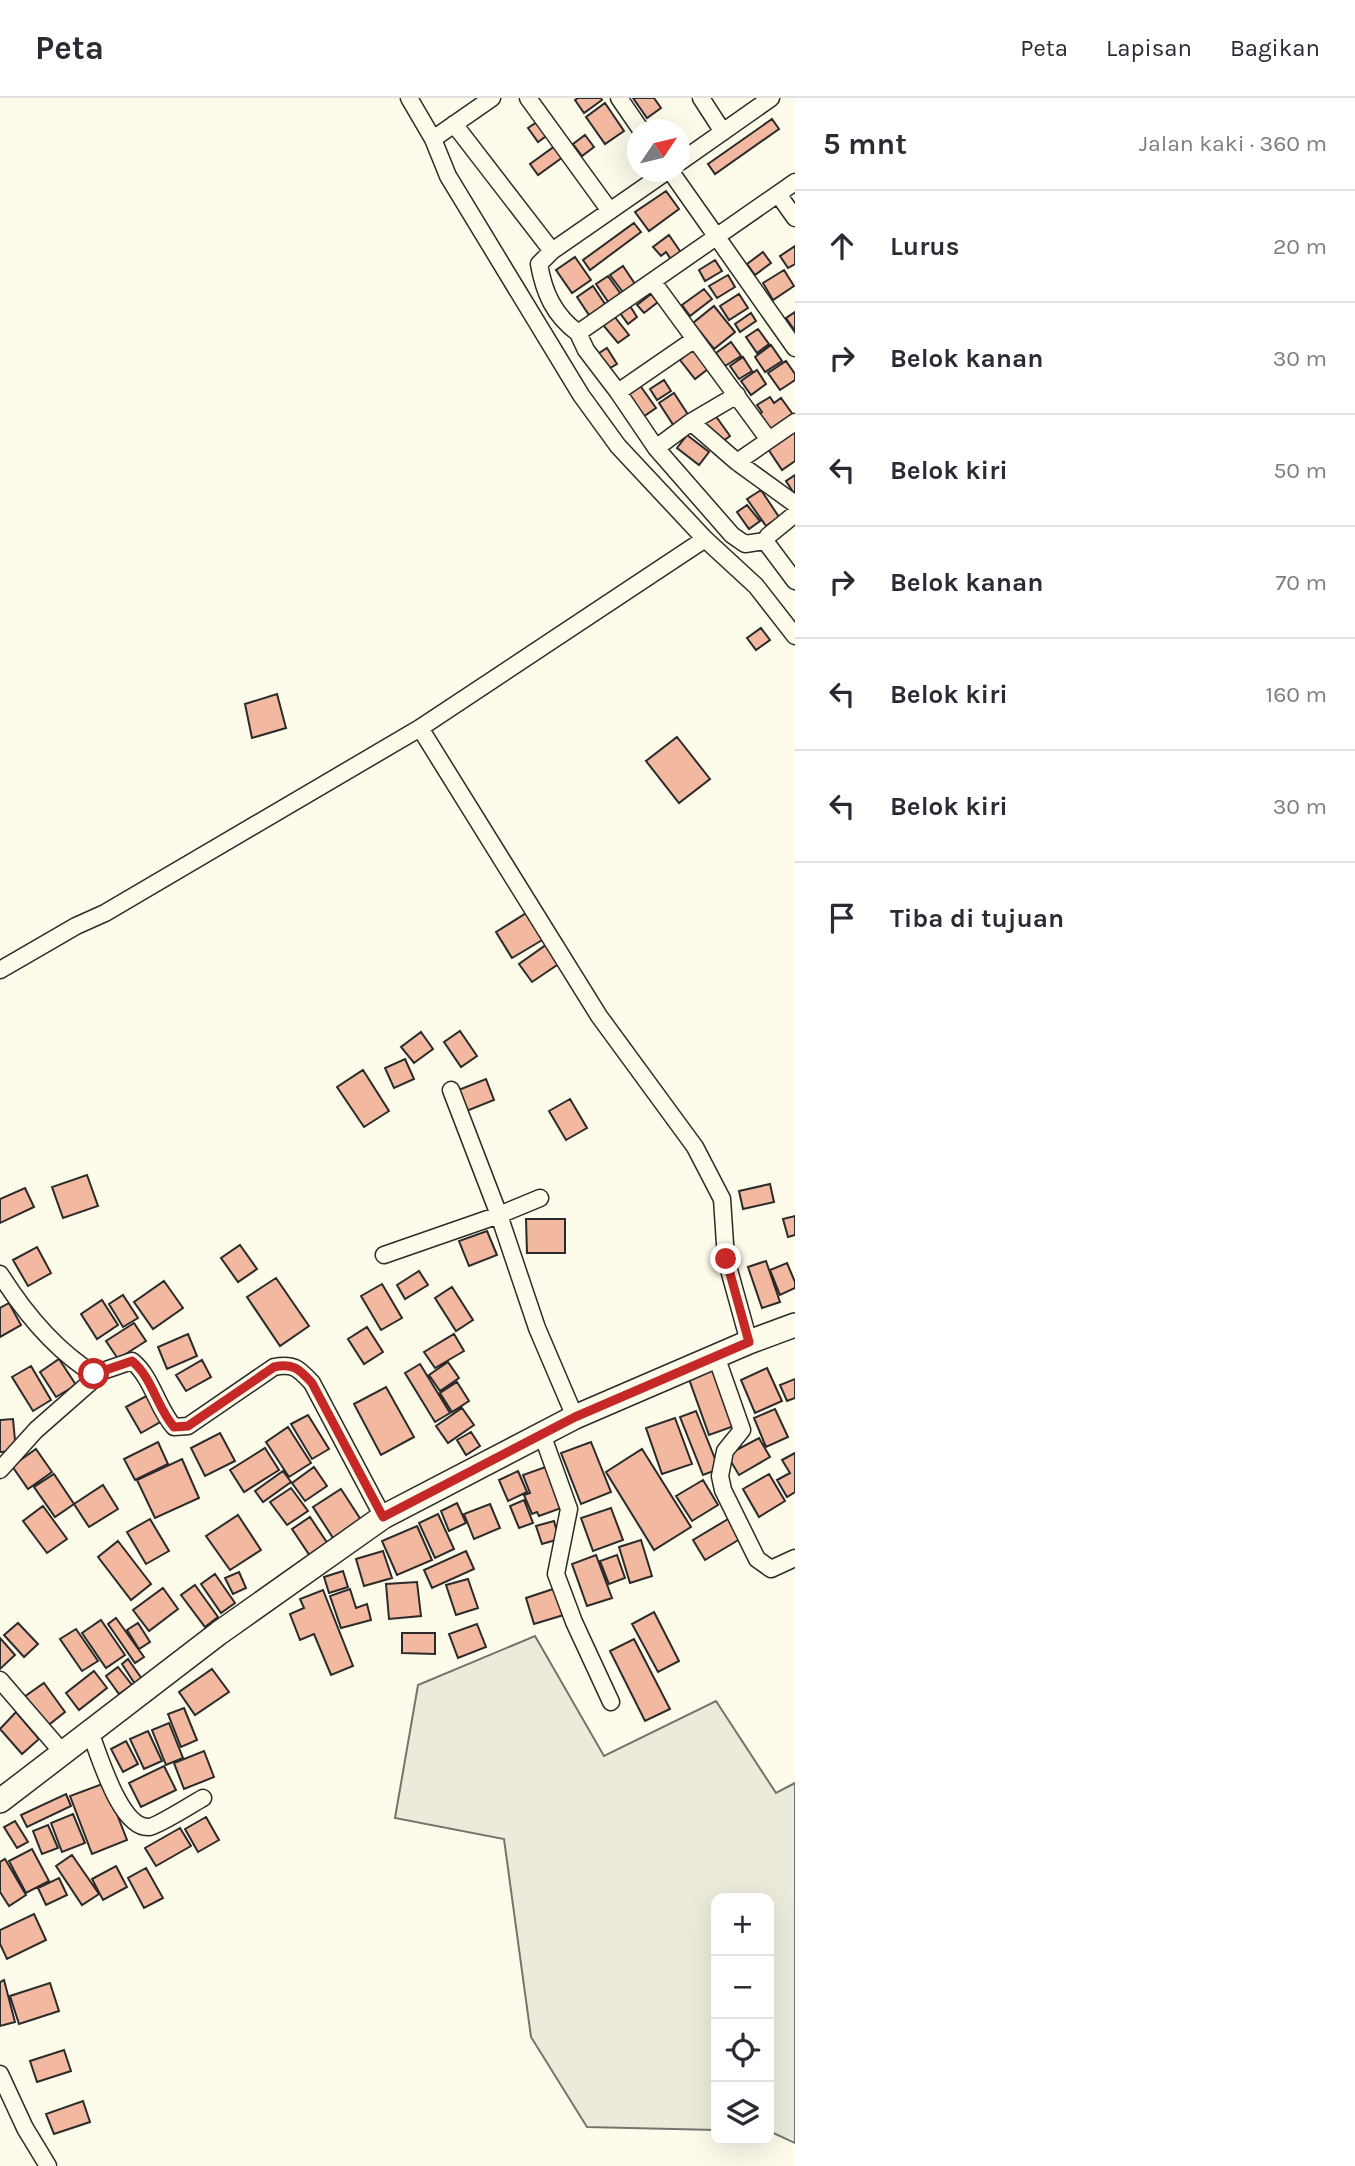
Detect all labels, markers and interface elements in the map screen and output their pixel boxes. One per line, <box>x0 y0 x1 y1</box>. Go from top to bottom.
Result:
text: Peta <box>35 29 104 67</box>
text: Peta <box>1020 34 1068 62</box>
text: Lapisan <box>1106 34 1192 62</box>
text: Bagikan <box>1230 34 1320 62</box>
north arrow <box>627 119 690 182</box>
text: 5 mnt <box>823 126 907 162</box>
text: Jalan kaki · 360 m <box>1139 130 1327 157</box>
icon: ahead <box>823 227 861 265</box>
text: Lurus <box>890 231 959 262</box>
text: 20 m <box>1273 233 1327 260</box>
icon: right <box>823 339 861 377</box>
text: Belok kanan <box>890 343 1043 374</box>
text: 30 m <box>1273 345 1327 372</box>
icon: left <box>823 451 861 489</box>
text: Belok kiri <box>890 455 1008 486</box>
text: 50 m <box>1273 457 1327 484</box>
icon: right <box>823 563 861 601</box>
text: Belok kanan <box>890 567 1043 598</box>
text: 70 m <box>1276 569 1327 596</box>
icon: left <box>823 675 861 713</box>
text: Belok kiri <box>890 679 1008 710</box>
text: 160 m <box>1266 681 1327 708</box>
icon: left <box>823 787 861 825</box>
text: Belok kiri <box>890 791 1008 822</box>
text: 30 m <box>1273 793 1327 820</box>
icon: arrive <box>823 899 861 937</box>
text: Tiba di tujuan <box>890 903 1064 934</box>
route end <box>710 1243 741 1274</box>
route start <box>78 1358 109 1389</box>
map controls <box>711 1893 774 2145</box>
button: + <box>711 1893 774 1956</box>
button: − <box>711 1956 774 2019</box>
button: locate <box>711 2019 774 2082</box>
button: layers <box>711 2082 774 2145</box>

